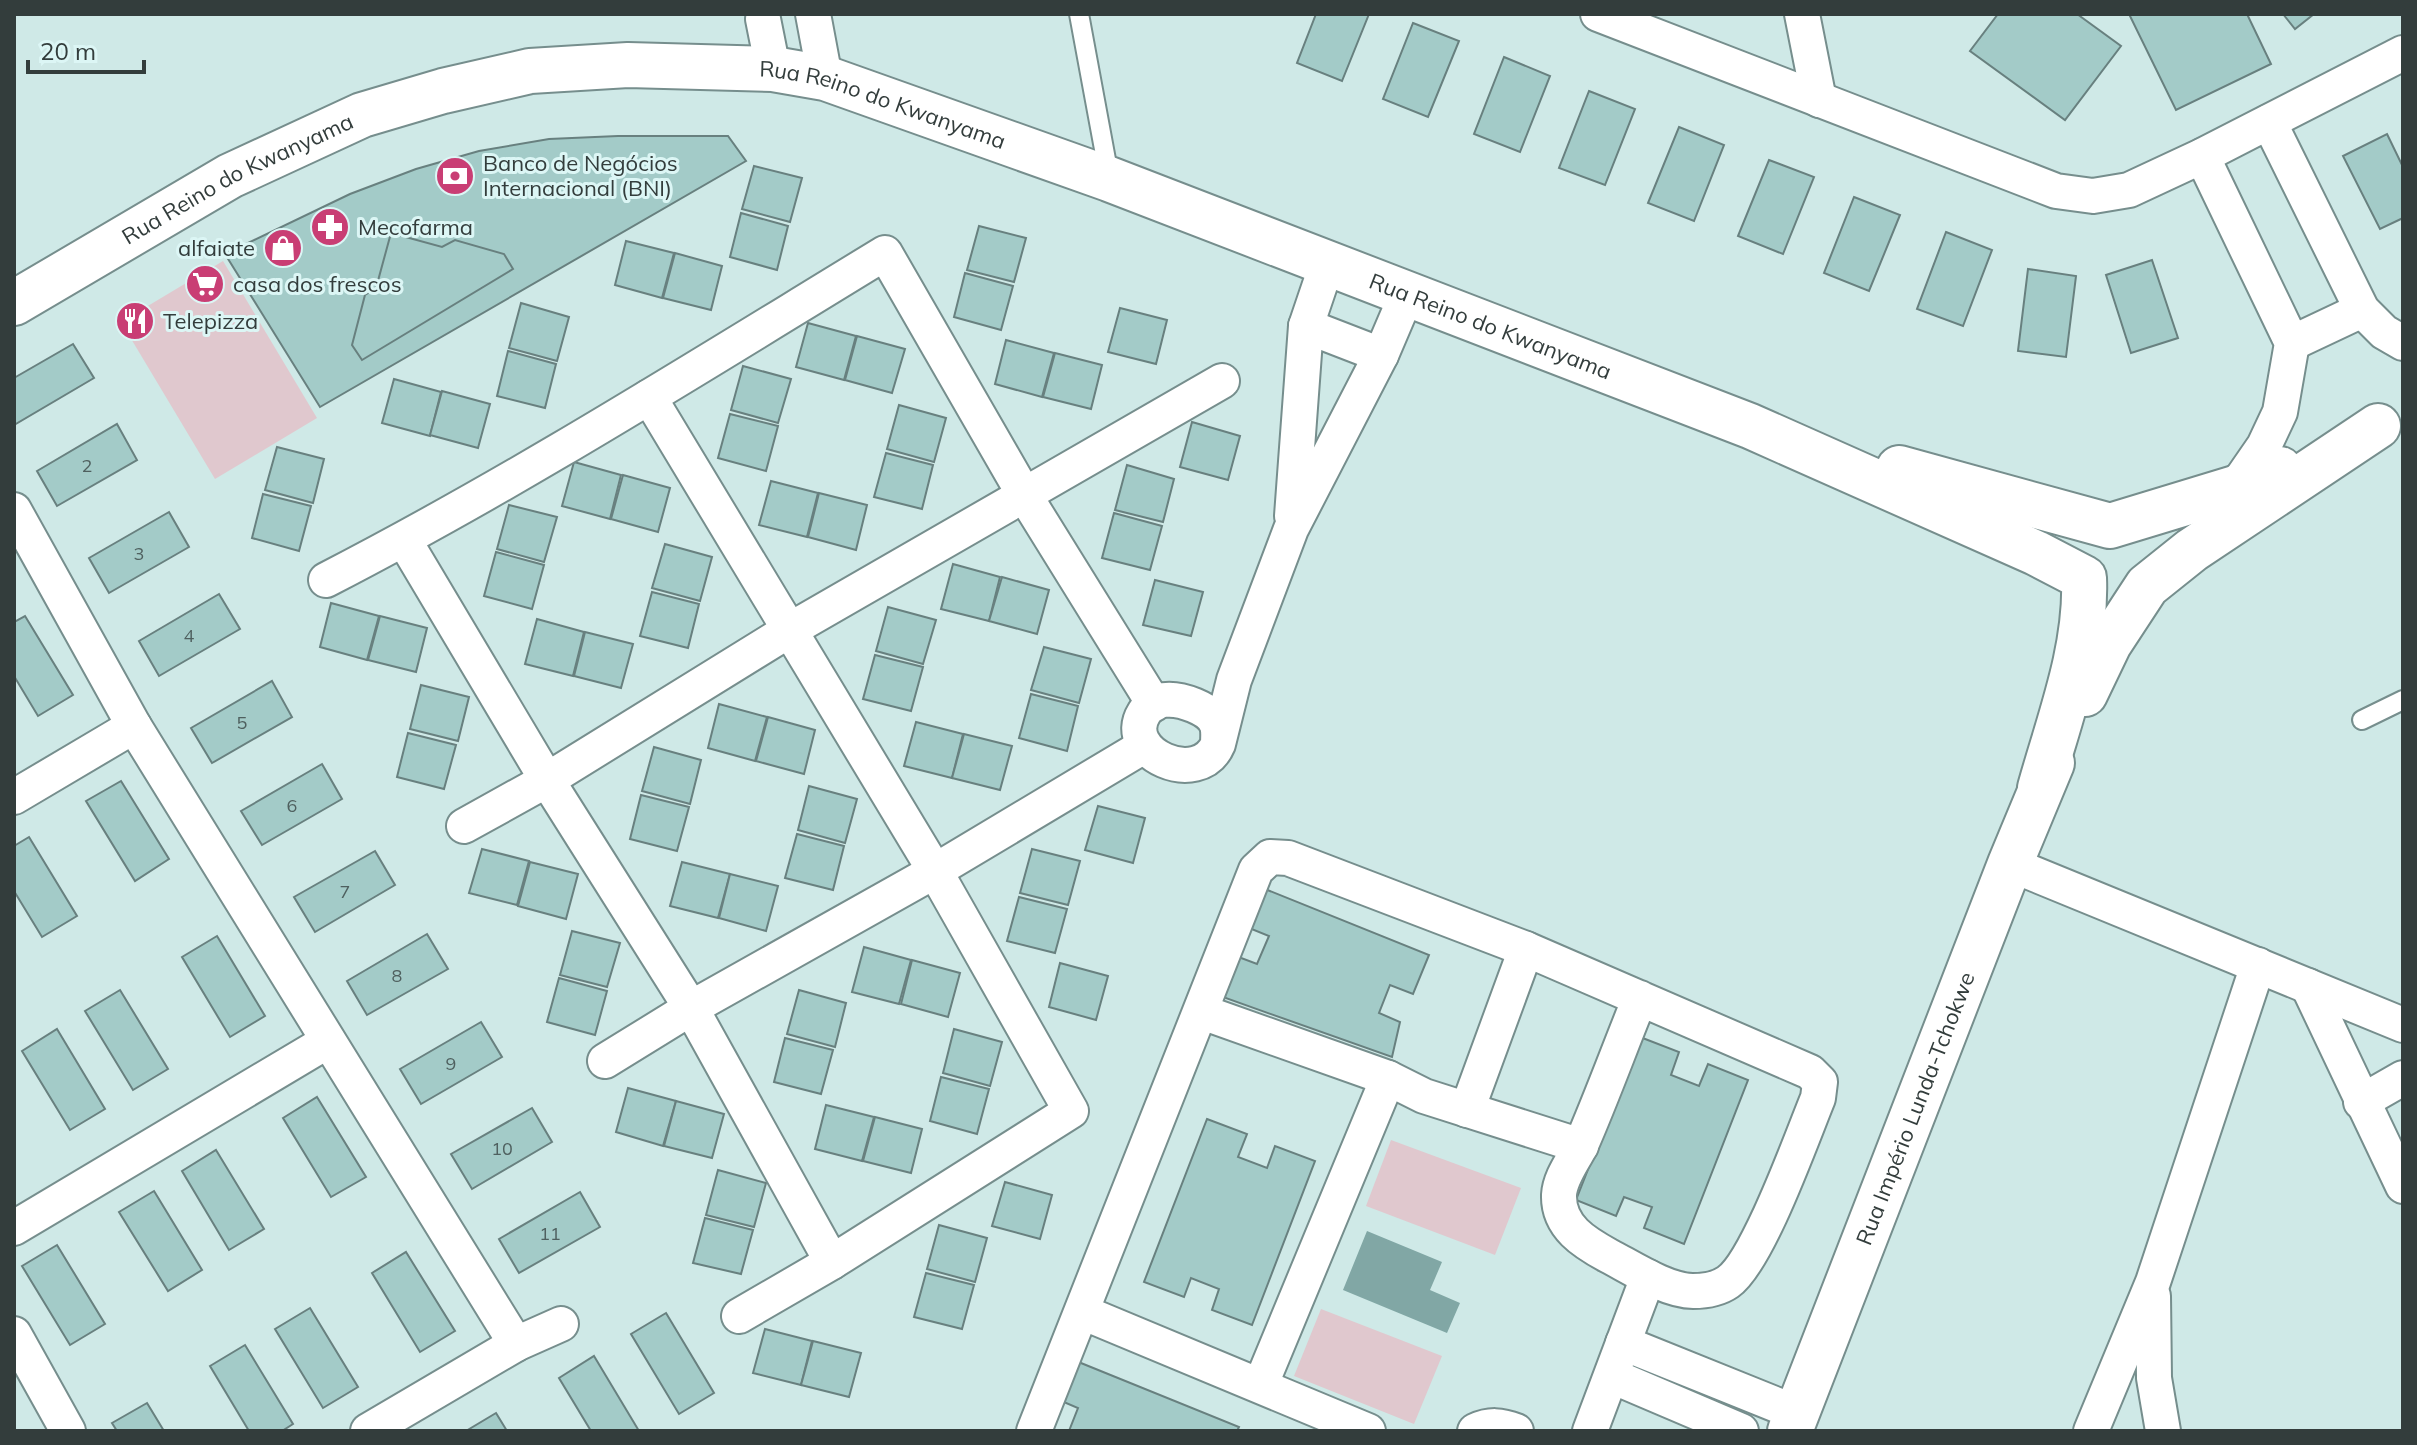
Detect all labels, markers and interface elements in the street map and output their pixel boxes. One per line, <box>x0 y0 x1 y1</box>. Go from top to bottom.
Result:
scale bar <box>28 24 144 74</box>
text: 20 m <box>40 36 96 66</box>
street label: Rua Reino do Kwanyama <box>759 55 1010 155</box>
street label: Rua Reino do Kwanyama <box>117 107 358 251</box>
place label: Banco de Negócios Internacional (BNI) <box>483 149 678 202</box>
bank icon: Banco de Negócios Internacional (BNI) <box>434 155 476 197</box>
pharmacy icon: Mecofarma <box>309 206 351 248</box>
place label: Mecofarma <box>358 213 473 241</box>
shop icon: alfaiate <box>262 227 304 269</box>
place label: alfaiate <box>178 234 255 262</box>
supermarket icon: casa dos frescos <box>184 263 226 305</box>
street label: Rua Reino do Kwanyama <box>1365 267 1616 385</box>
place label: casa dos frescos <box>233 270 402 298</box>
restaurant icon: Telepizza <box>114 300 156 342</box>
place label: Telepizza <box>163 307 258 335</box>
house number: 2 <box>82 454 92 477</box>
house number: 3 <box>134 542 144 565</box>
house number: 4 <box>184 624 195 647</box>
house number: 5 <box>237 711 248 734</box>
house number: 6 <box>287 794 297 817</box>
house number: 7 <box>340 880 350 903</box>
house number: 8 <box>392 964 402 987</box>
street label: Rua Império Lunda-Tchokwe <box>1850 968 1981 1249</box>
house number: 9 <box>446 1052 456 1075</box>
house number: 10 <box>491 1137 513 1160</box>
house number: 11 <box>539 1222 561 1245</box>

